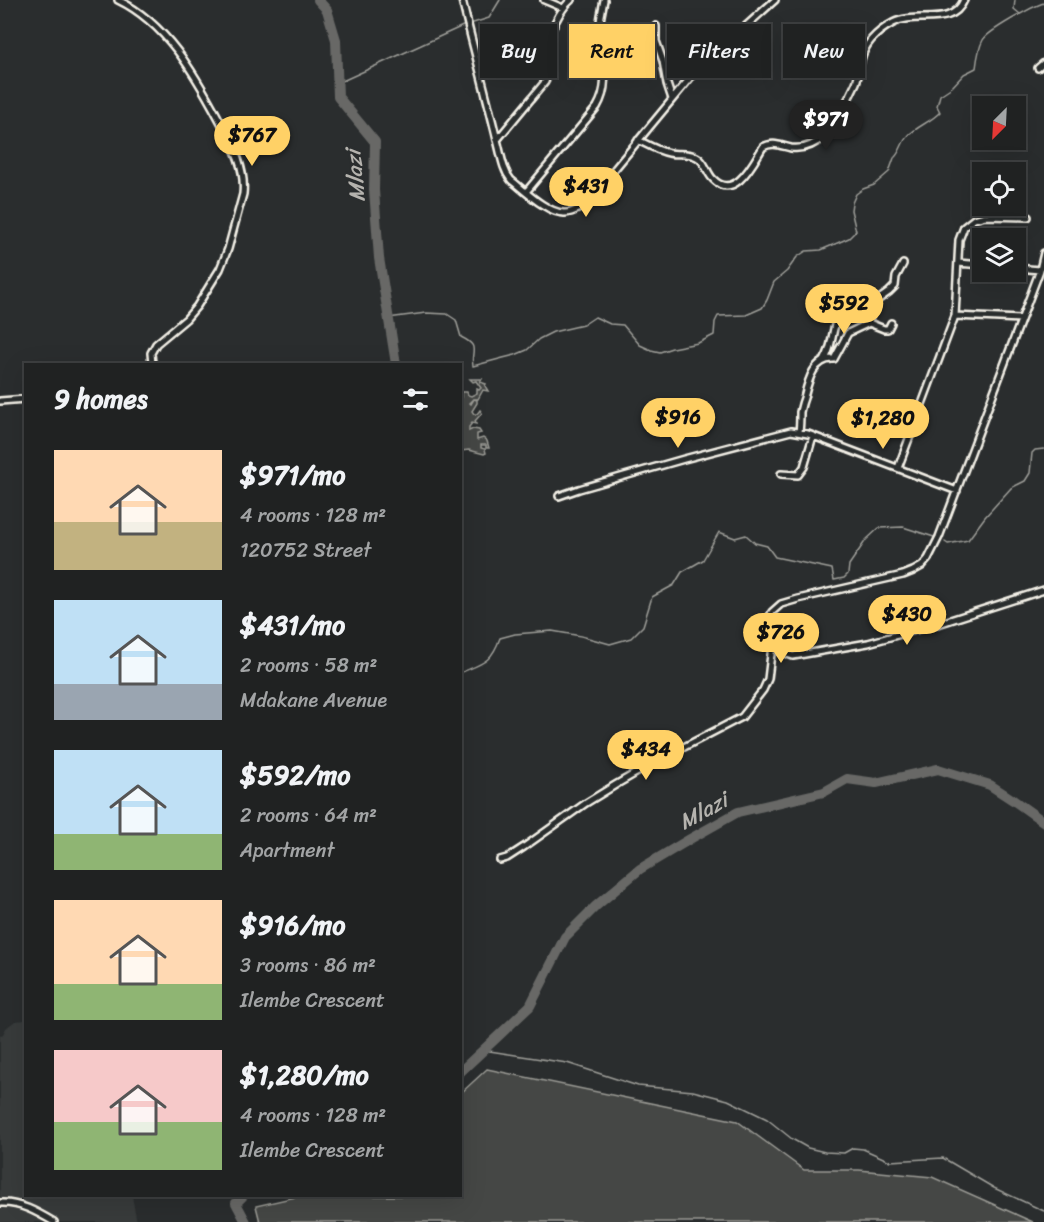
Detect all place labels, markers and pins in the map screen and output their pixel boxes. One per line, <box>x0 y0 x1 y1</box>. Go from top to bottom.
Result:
pin: $971 <box>790 100 862 151</box>
pin: $767 <box>216 116 288 167</box>
pin: $431 <box>550 167 622 218</box>
pin: $592 <box>808 284 880 335</box>
pin: $916 <box>642 398 714 449</box>
pin: $1,280 <box>834 399 932 450</box>
pin: $430 <box>871 595 943 646</box>
pin: $726 <box>745 613 817 664</box>
pin: $434 <box>610 730 682 781</box>

